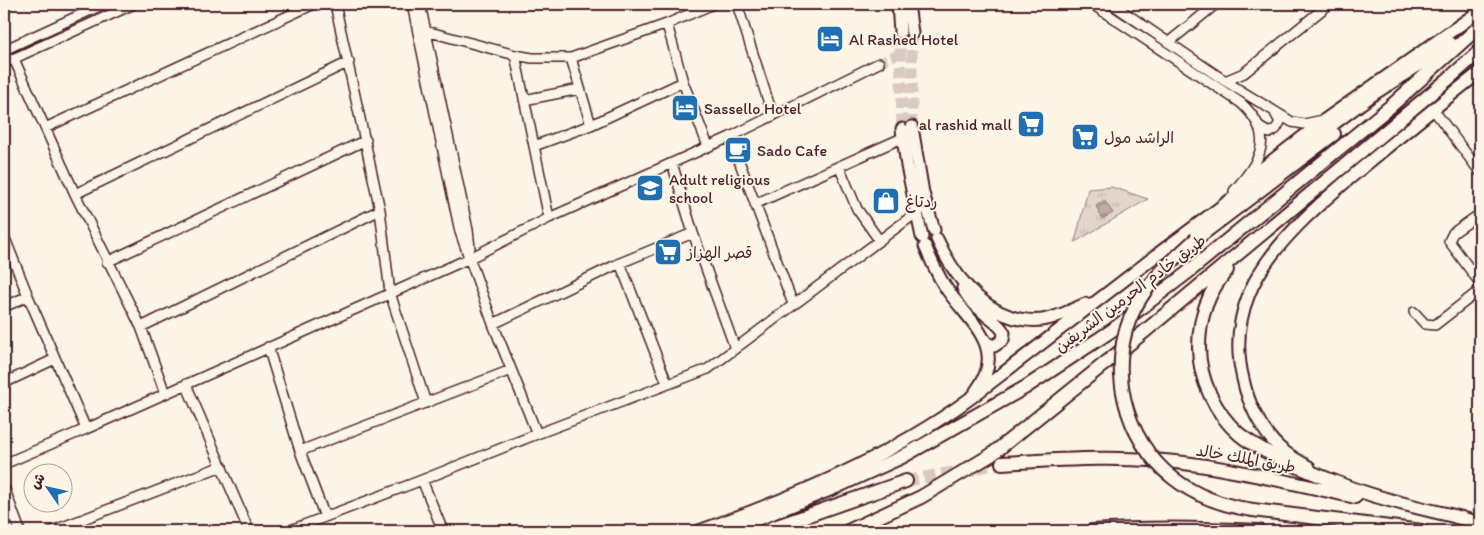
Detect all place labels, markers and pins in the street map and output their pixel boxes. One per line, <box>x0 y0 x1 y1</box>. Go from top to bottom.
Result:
hotel icon: Al Rashed Hotel <box>815 24 845 54</box>
place label: Al Rashed Hotel <box>849 30 959 49</box>
hotel icon: Sassello Hotel <box>670 93 700 123</box>
place label: Sassello Hotel <box>704 99 802 118</box>
supermarket icon: al rashid mall <box>1016 109 1046 139</box>
place label: al rashid mall <box>919 115 1012 134</box>
supermarket icon: الراشد مول <box>1070 122 1100 152</box>
place label: الراشد مول <box>1104 128 1174 148</box>
cafe icon: Sado Cafe <box>723 135 753 165</box>
place label: Sado Cafe <box>757 141 827 160</box>
place label: Adult religious school <box>669 170 770 207</box>
school or university icon: Adult religious school <box>635 173 665 203</box>
shop icon: ردتاغ <box>871 186 901 216</box>
place label: ردتاغ <box>905 192 937 213</box>
supermarket icon: قصر الهزاز <box>653 237 683 267</box>
place label: قصر الهزاز <box>685 243 752 262</box>

